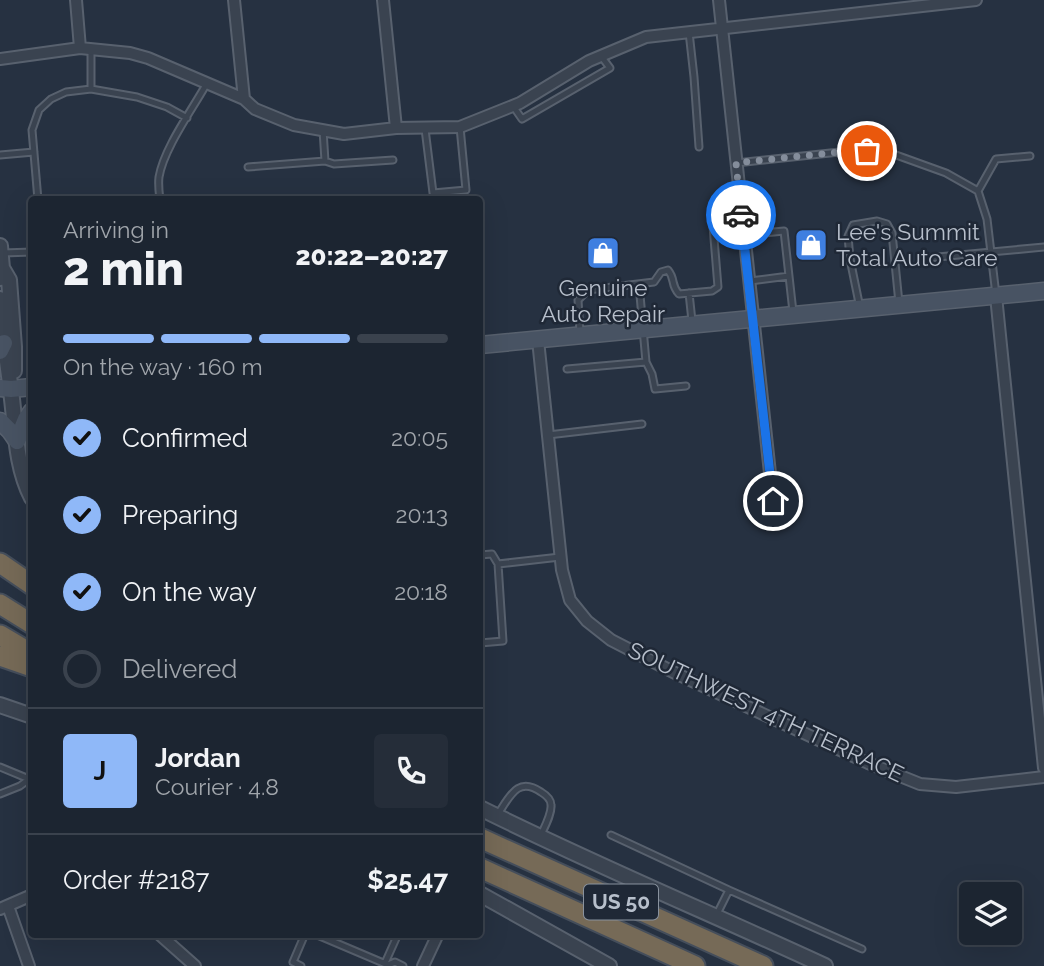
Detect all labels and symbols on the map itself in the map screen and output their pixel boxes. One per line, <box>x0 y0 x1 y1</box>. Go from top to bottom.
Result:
pin <box>837 121 897 181</box>
courier <box>706 180 776 250</box>
place label: Lee's Summit Total Auto Care <box>836 218 997 271</box>
shop icon: Lee's Summit Total Auto Care <box>792 226 830 264</box>
shop icon: Genuine Auto Repair <box>584 234 622 272</box>
place label: Genuine Auto Repair <box>541 274 665 327</box>
pin <box>743 471 803 531</box>
street label: SOUTHWEST 4TH TERRACE <box>624 636 908 787</box>
road number: US 50 <box>584 884 658 920</box>

